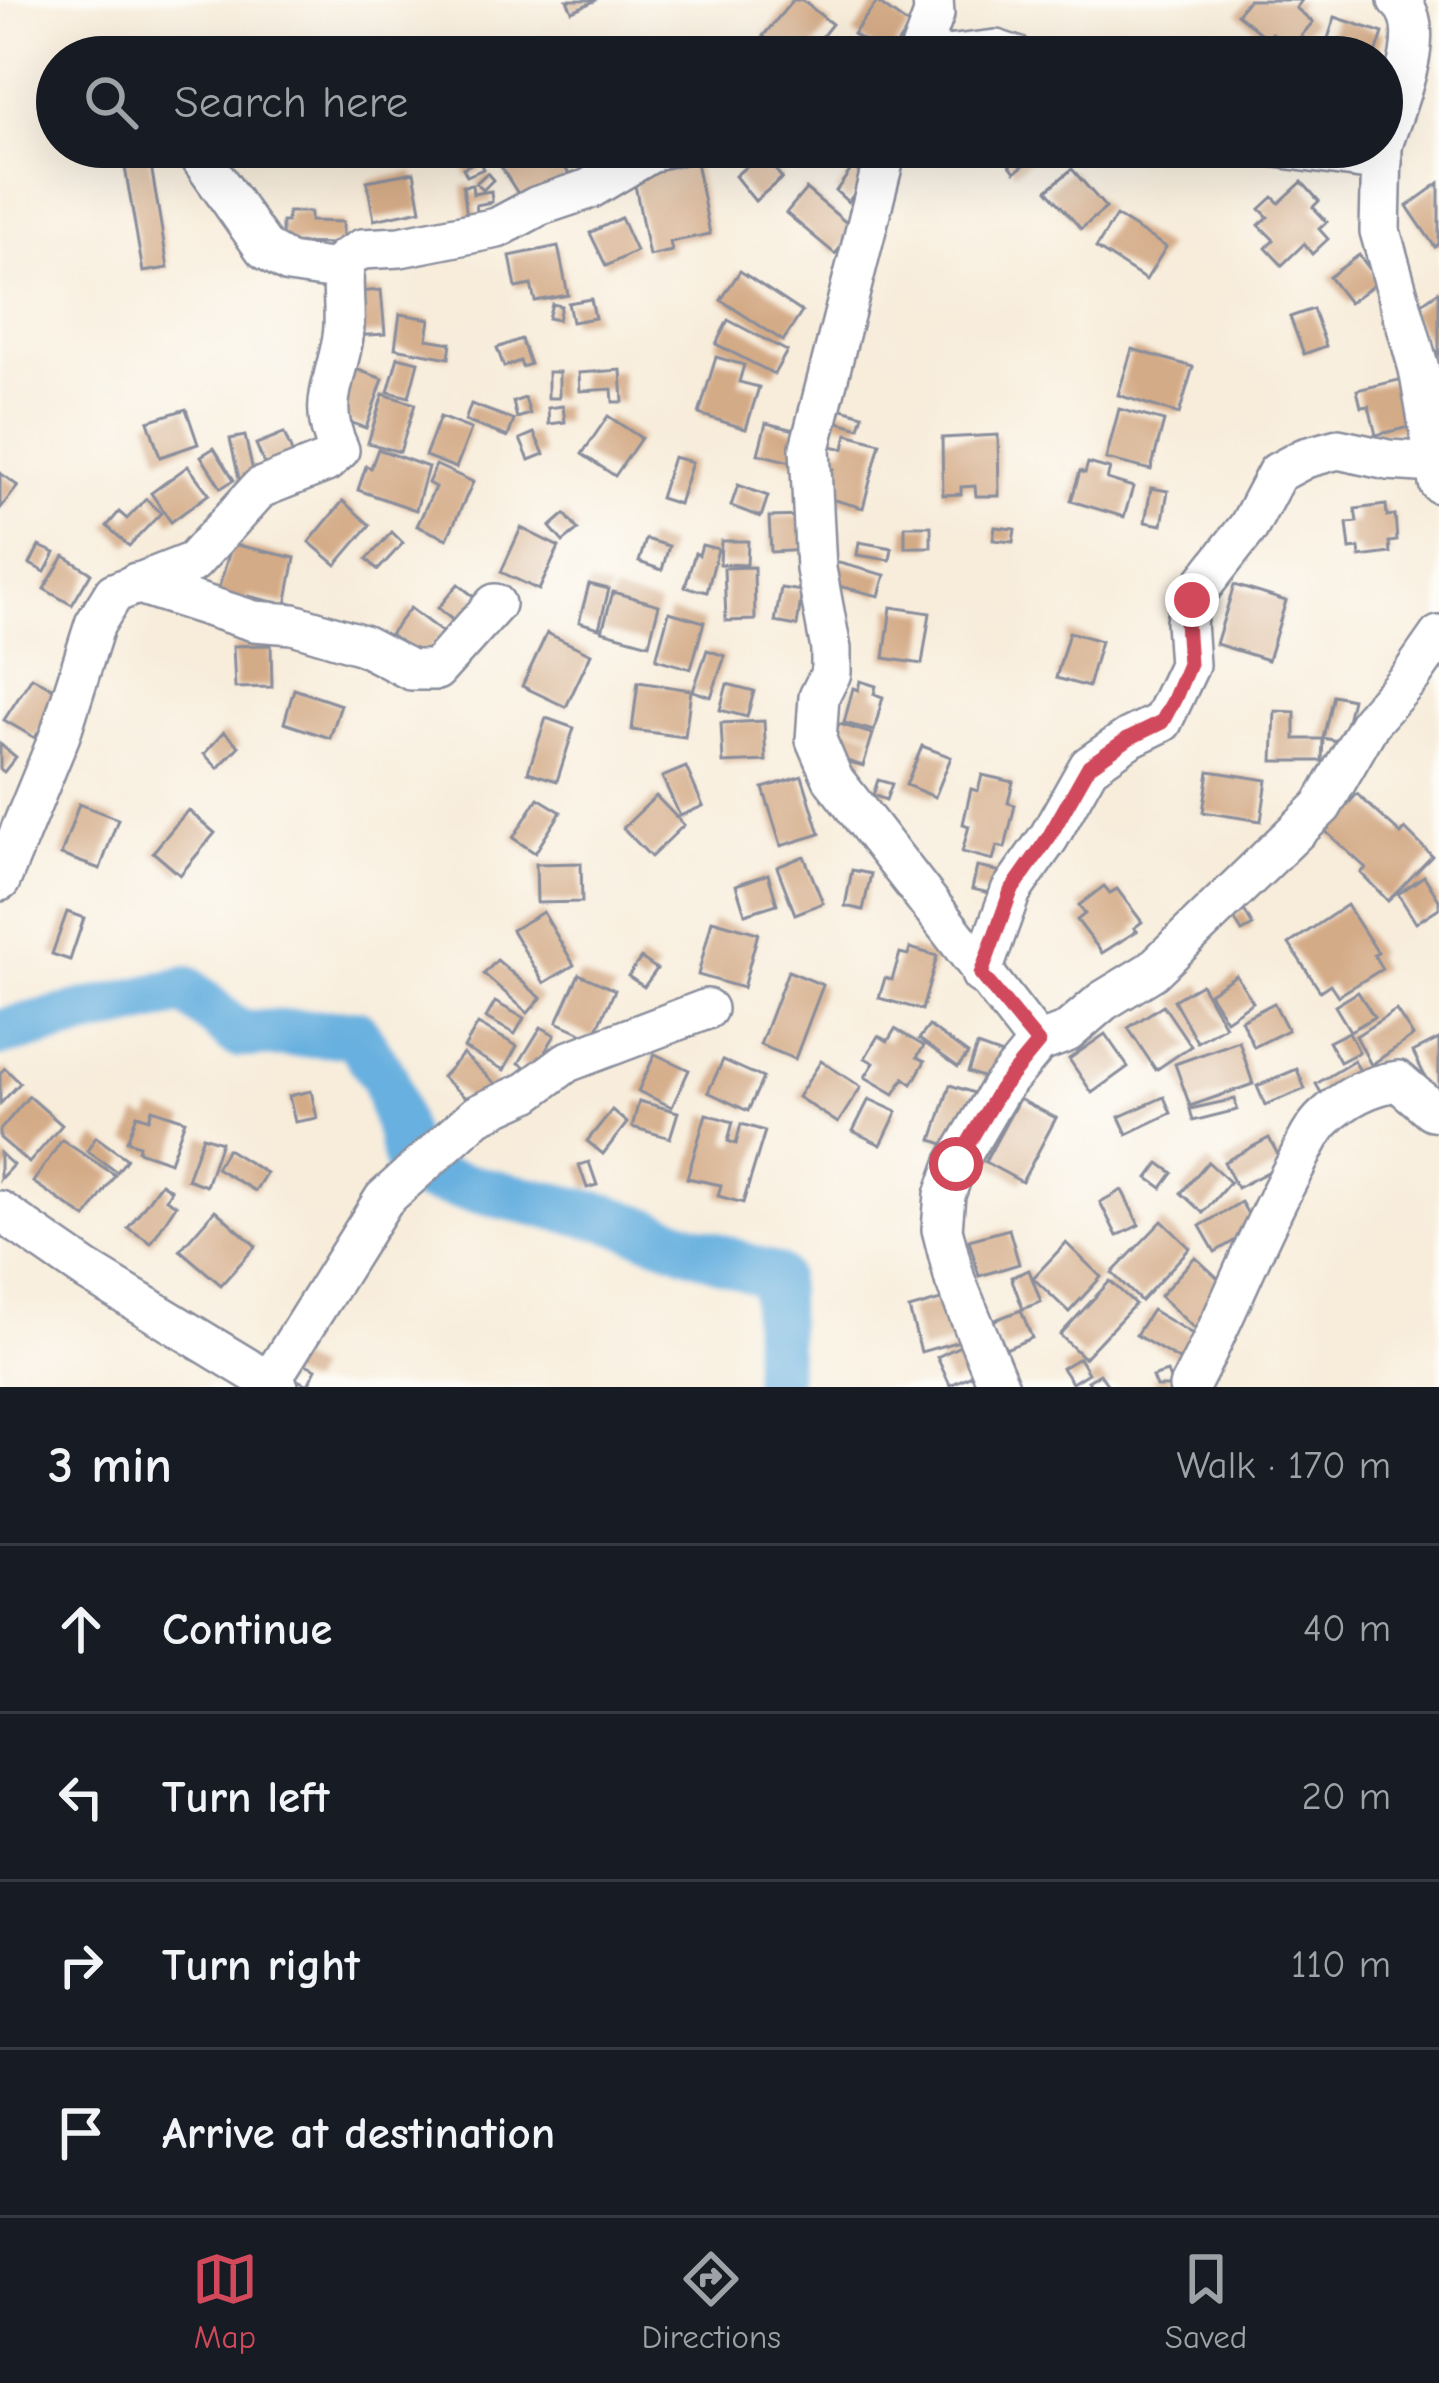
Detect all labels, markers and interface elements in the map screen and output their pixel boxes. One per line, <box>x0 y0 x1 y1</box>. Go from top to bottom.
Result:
search box <box>36 36 1403 168</box>
icon: search <box>78 69 144 135</box>
text: Search here <box>174 76 408 128</box>
route end <box>1165 573 1219 627</box>
route start <box>929 1137 983 1191</box>
text: 3 min <box>48 1436 172 1495</box>
text: Walk · 170 m <box>1176 1443 1391 1488</box>
icon: ahead <box>48 1596 114 1662</box>
text: Continue <box>162 1603 332 1655</box>
text: 40 m <box>1303 1606 1391 1651</box>
icon: left <box>48 1764 114 1830</box>
text: Turn left <box>162 1771 329 1823</box>
text: 20 m <box>1302 1774 1391 1819</box>
icon: right <box>48 1932 114 1998</box>
text: Turn right <box>162 1939 360 1991</box>
text: 110 m <box>1291 1942 1391 1987</box>
icon: arrive <box>48 2100 114 2166</box>
text: Arrive at destination <box>162 2107 555 2159</box>
tab: Map <box>192 2246 258 2356</box>
tab: Directions <box>642 2246 781 2356</box>
tab: Saved <box>1165 2246 1247 2356</box>

